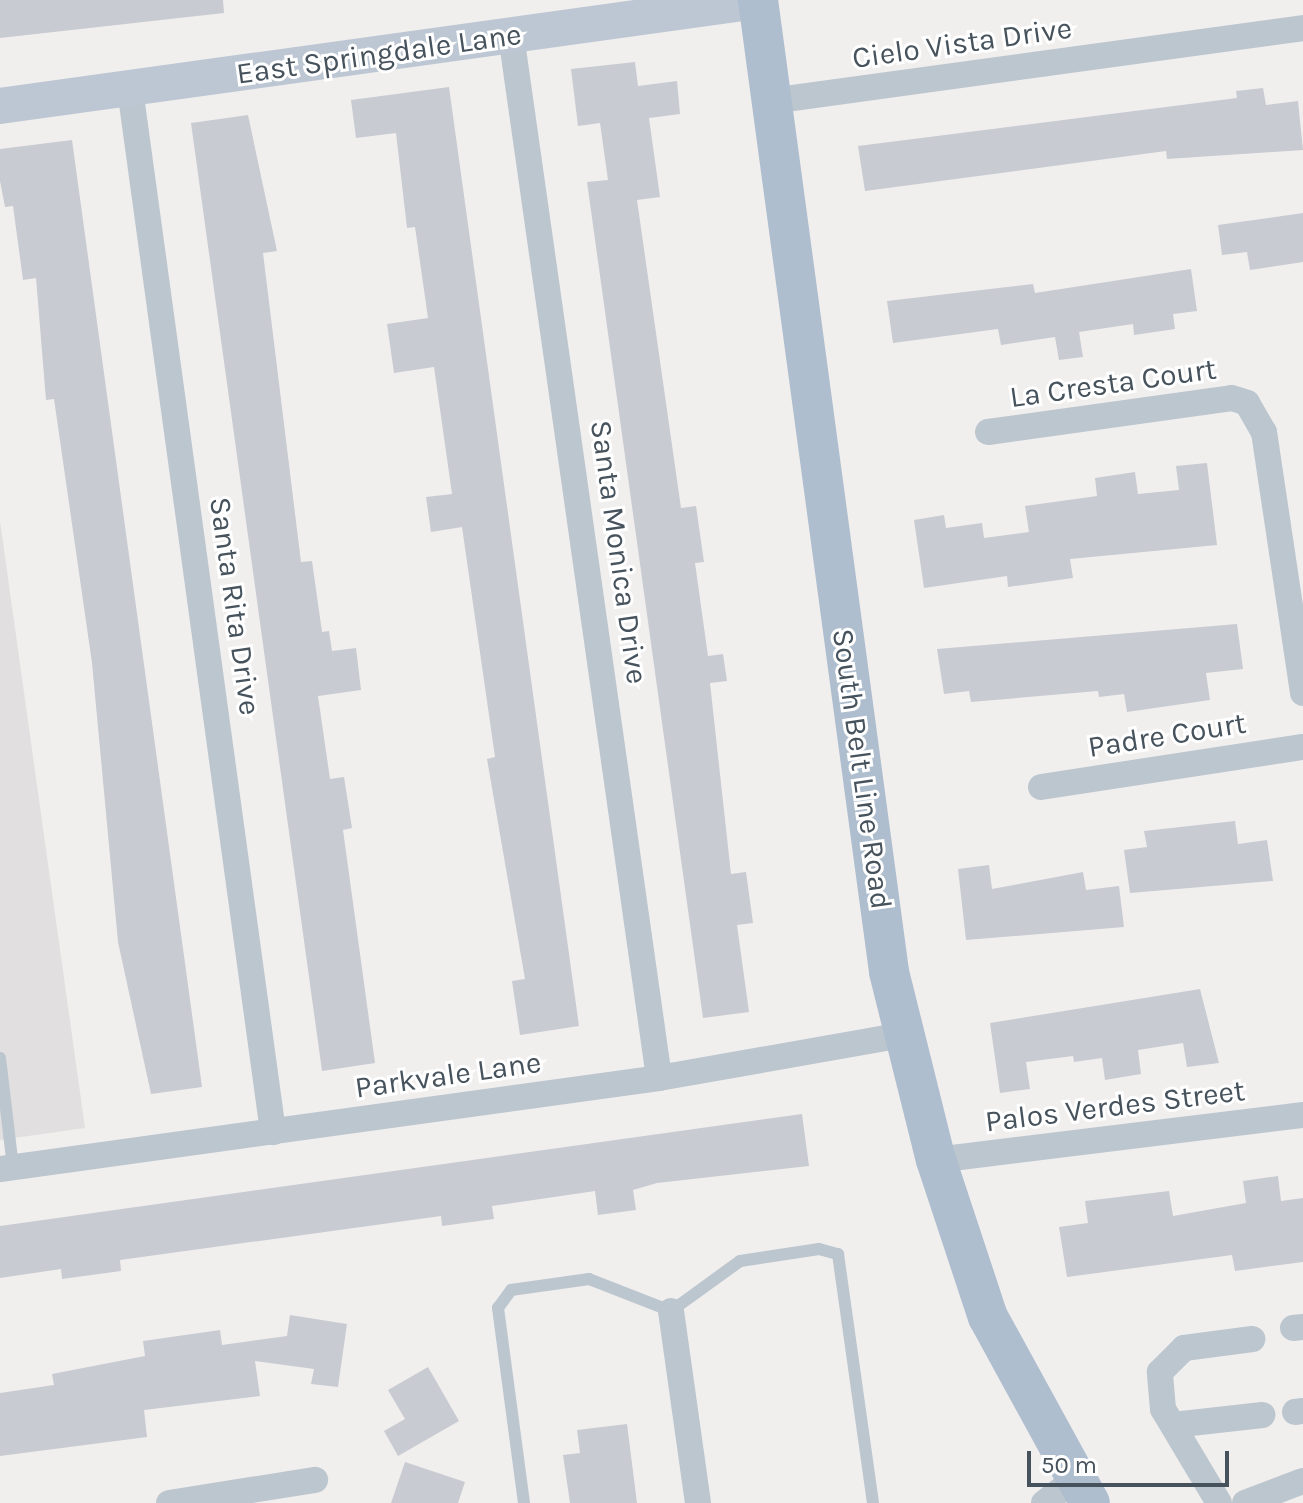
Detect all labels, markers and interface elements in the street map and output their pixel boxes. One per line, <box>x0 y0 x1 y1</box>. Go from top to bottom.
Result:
street label: Cielo Vista Drive <box>850 10 1074 76</box>
street label: East Springdale Lane <box>234 16 524 92</box>
street label: La Cresta Court <box>1007 351 1219 415</box>
street label: Santa Monica Drive <box>583 418 655 686</box>
street label: Santa Rita Drive <box>202 495 268 717</box>
street label: South Belt Line Road <box>825 627 899 911</box>
street label: Padre Court <box>1085 705 1249 765</box>
street label: Parkvale Lane <box>353 1044 543 1106</box>
street label: Palos Verdes Street <box>983 1072 1247 1140</box>
scale bar <box>1031 1435 1233 1485</box>
text: 50 m <box>1041 1451 1097 1479</box>

